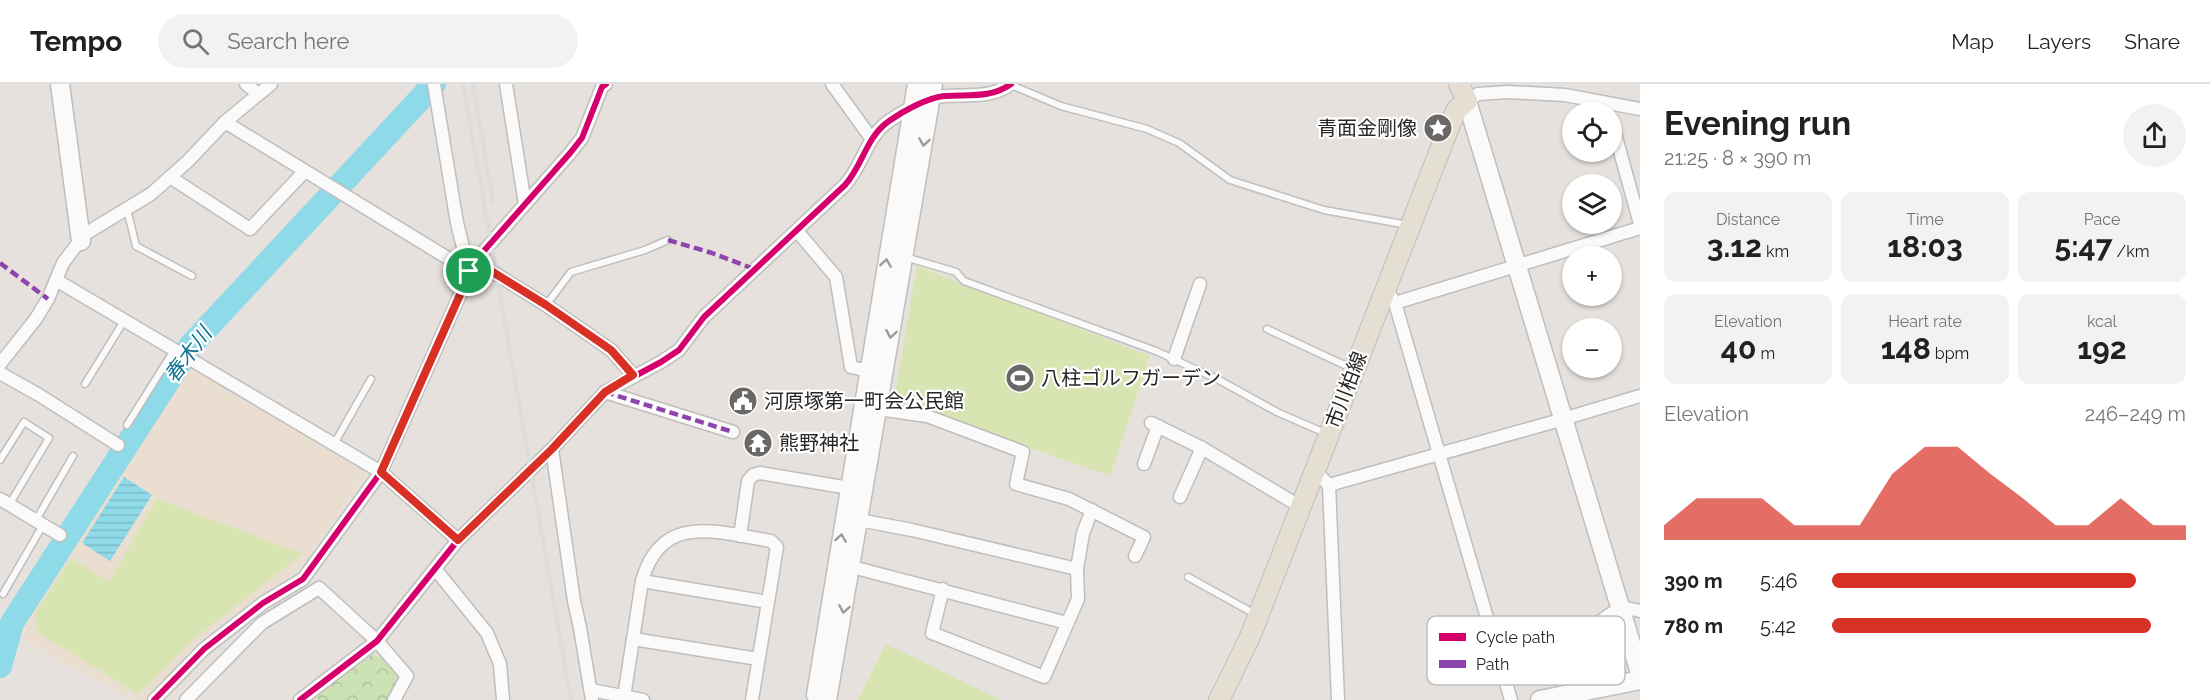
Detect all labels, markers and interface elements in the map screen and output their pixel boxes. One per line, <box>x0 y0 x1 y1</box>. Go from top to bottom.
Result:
search box <box>158 14 578 68</box>
text: Tempo <box>30 25 122 58</box>
icon: search <box>179 25 212 58</box>
text: Search here <box>227 28 349 54</box>
text: Map <box>1951 29 1994 54</box>
text: Layers <box>2027 29 2091 54</box>
text: Share <box>2124 29 2180 54</box>
map controls <box>1562 102 1622 378</box>
button: locate <box>1562 102 1622 162</box>
text: Evening run <box>1664 104 1851 143</box>
button: share <box>2123 104 2186 167</box>
place icon: 青面金剛像 <box>1422 112 1454 144</box>
place label: 青面金剛像 <box>1317 116 1417 140</box>
one-way arrow <box>918 137 930 146</box>
text: 21:25 · 8 × 390 m <box>1664 146 1811 170</box>
button: layers <box>1562 174 1622 234</box>
text: Distance <box>1716 210 1780 229</box>
text: Time <box>1906 210 1944 229</box>
text: Pace <box>2084 210 2120 229</box>
text: 3.12 <box>1707 229 1762 264</box>
text: 18:03 <box>1887 229 1963 264</box>
text: 5:47 <box>2055 229 2113 264</box>
text: km <box>1762 242 1789 261</box>
text: /km <box>2113 242 2149 261</box>
pin <box>443 245 494 296</box>
button: + <box>1562 246 1622 306</box>
icon: arrive <box>452 254 485 287</box>
one-way arrow <box>880 259 892 268</box>
text: Elevation <box>1714 312 1782 331</box>
text: Heart rate <box>1888 312 1962 331</box>
text: kcal <box>2087 312 2117 331</box>
button: − <box>1562 318 1622 378</box>
water label: 春木川 <box>159 320 218 387</box>
one-way arrow <box>885 329 898 339</box>
text: 40 <box>1721 331 1756 366</box>
text: 148 <box>1881 331 1931 366</box>
text: 192 <box>2077 331 2127 366</box>
text: m <box>1756 344 1775 363</box>
text: bpm <box>1931 344 1969 363</box>
street label: 市川柏線 <box>1320 348 1372 432</box>
sports icon: 八柱ゴルフガーデン <box>1004 362 1036 394</box>
place label: 八柱ゴルフガーデン <box>1041 366 1221 390</box>
public building icon: 河原塚第一町会公民館 <box>727 385 759 417</box>
place label: 河原塚第一町会公民館 <box>764 389 964 413</box>
text: Elevation <box>1664 402 1749 426</box>
text: 246–249 m <box>2085 402 2186 426</box>
temple icon: 熊野神社 <box>742 427 774 459</box>
place label: 熊野神社 <box>779 431 859 455</box>
one-way arrow <box>834 534 847 544</box>
text: 390 m <box>1664 569 1723 593</box>
text: 5:46 <box>1760 569 1798 593</box>
one-way arrow <box>838 604 851 614</box>
text: 780 m <box>1664 614 1723 638</box>
text: 5:42 <box>1760 614 1796 638</box>
legend <box>1427 616 1625 685</box>
text: Cycle path <box>1476 628 1555 647</box>
text: Path <box>1476 655 1509 674</box>

